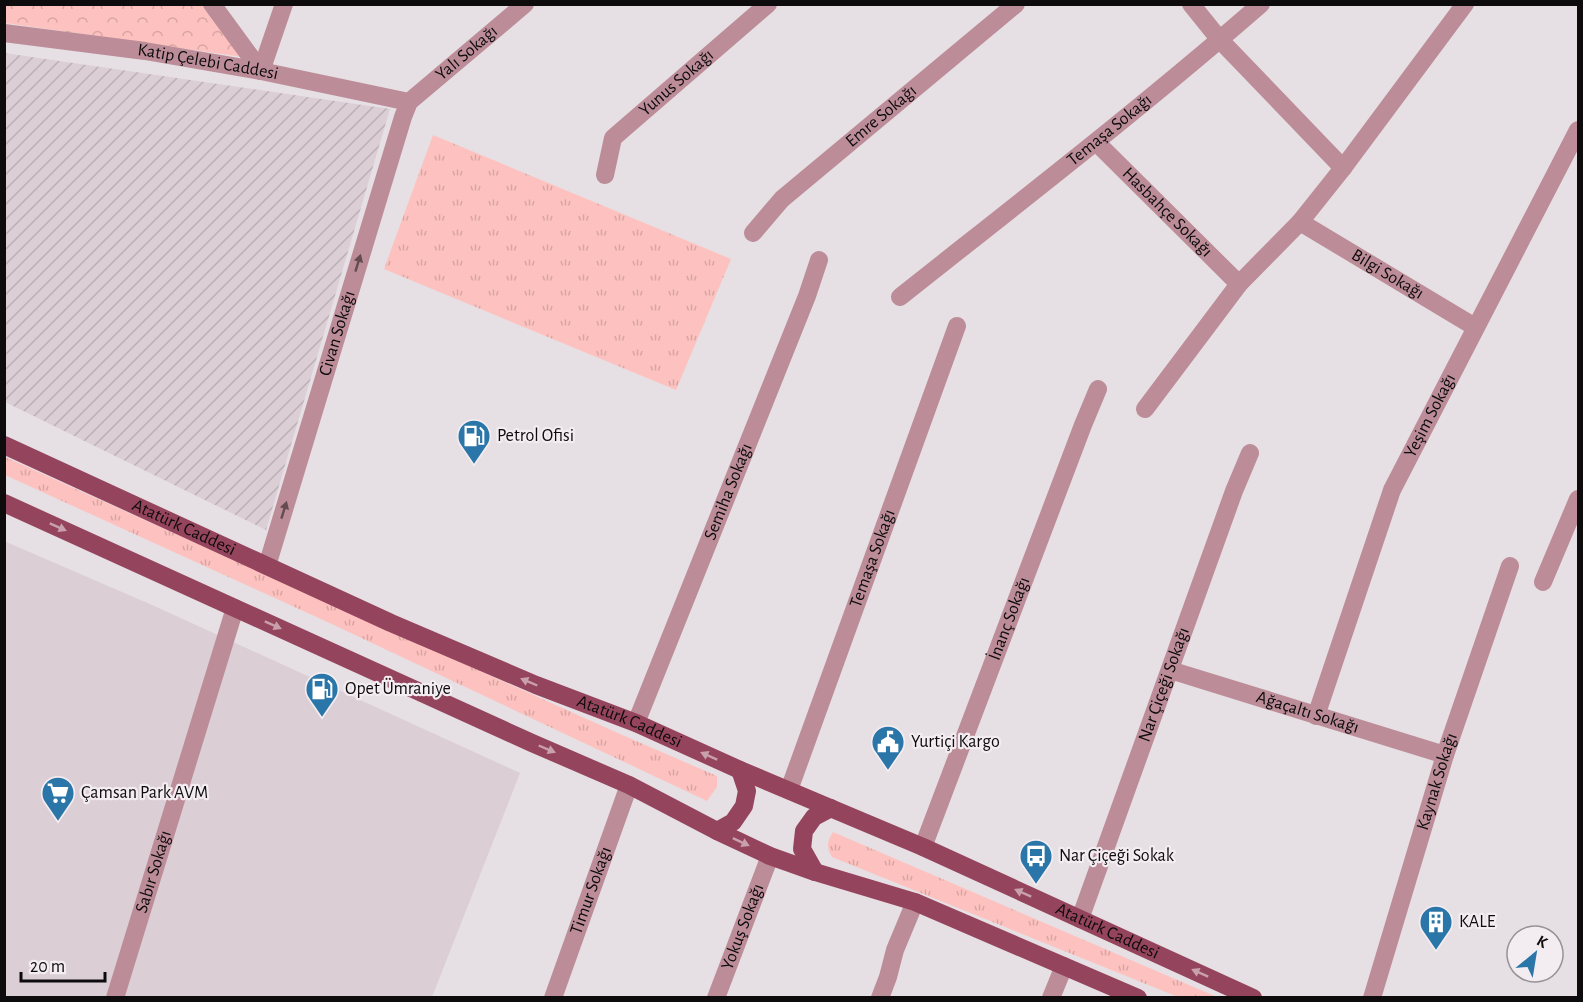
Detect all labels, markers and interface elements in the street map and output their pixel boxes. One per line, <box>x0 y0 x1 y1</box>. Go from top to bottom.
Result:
street label: Yalı Sokağı <box>432 22 501 84</box>
street label: Katip Çelebi Caddesi <box>136 41 280 83</box>
street label: Yunus Sokağı <box>636 46 717 120</box>
street label: Emre Sokağı <box>842 82 920 151</box>
street label: Temaşa Sokağı <box>1064 91 1155 170</box>
street label: Hasbahçe Sokağı <box>1119 164 1215 261</box>
street label: Bilgi Sokağı <box>1348 246 1427 303</box>
one-way arrow <box>354 254 363 272</box>
street label: Civan Sokağı <box>316 289 359 378</box>
street label: Yeşim Sokağı <box>1401 371 1459 460</box>
fuel station icon: Petrol Ofisi <box>456 418 492 465</box>
place label: Petrol Ofisi <box>497 427 574 445</box>
street label: Semiha Sokağı <box>701 441 756 543</box>
street label: Atatürk Caddesi <box>129 496 238 559</box>
one-way arrow <box>280 501 289 519</box>
street label: Temaşa Sokağı <box>847 507 899 610</box>
one-way arrow <box>49 522 67 532</box>
street label: İnanç Sokağı <box>984 575 1033 663</box>
one-way arrow <box>265 621 282 630</box>
street label: Nar Çiçeği Sokağı <box>1135 625 1193 744</box>
fuel station icon: Opet Ümraniye <box>304 671 340 718</box>
one-way arrow <box>519 677 537 687</box>
place label: Opet Ümraniye <box>345 678 451 698</box>
street label: Ağaçaltı Sokağı <box>1254 688 1361 737</box>
street label: Atatürk Caddesi <box>574 692 685 751</box>
public building icon: Yurtiçi Kargo <box>870 724 906 771</box>
street label: Kaynak Sokağı <box>1414 731 1461 832</box>
place label: Yurtiçi Kargo <box>911 733 1000 751</box>
one-way arrow <box>538 744 556 754</box>
one-way arrow <box>700 751 718 760</box>
supermarket icon: Çamsan Park AVM <box>40 775 76 822</box>
place label: Çamsan Park AVM <box>81 784 208 802</box>
street label: Sabır Sokağı <box>133 828 175 915</box>
one-way arrow <box>733 838 750 847</box>
bus stop icon: Nar Çiçeği Sokak <box>1018 838 1054 885</box>
street label: Timur Sokağı <box>567 844 615 937</box>
place label: Nar Çiçeği Sokak <box>1059 847 1175 865</box>
street label: Yokuş Sokağı <box>719 881 768 972</box>
one-way arrow <box>1014 888 1031 897</box>
street label: Atatürk Caddesi <box>1053 900 1162 963</box>
building icon: KALE <box>1418 904 1454 951</box>
place label: KALE <box>1459 913 1496 931</box>
north arrow <box>1505 924 1565 984</box>
text: K <box>1534 933 1551 951</box>
scale bar <box>21 945 105 983</box>
text: 20 m <box>30 958 65 976</box>
one-way arrow <box>1192 969 1209 978</box>

